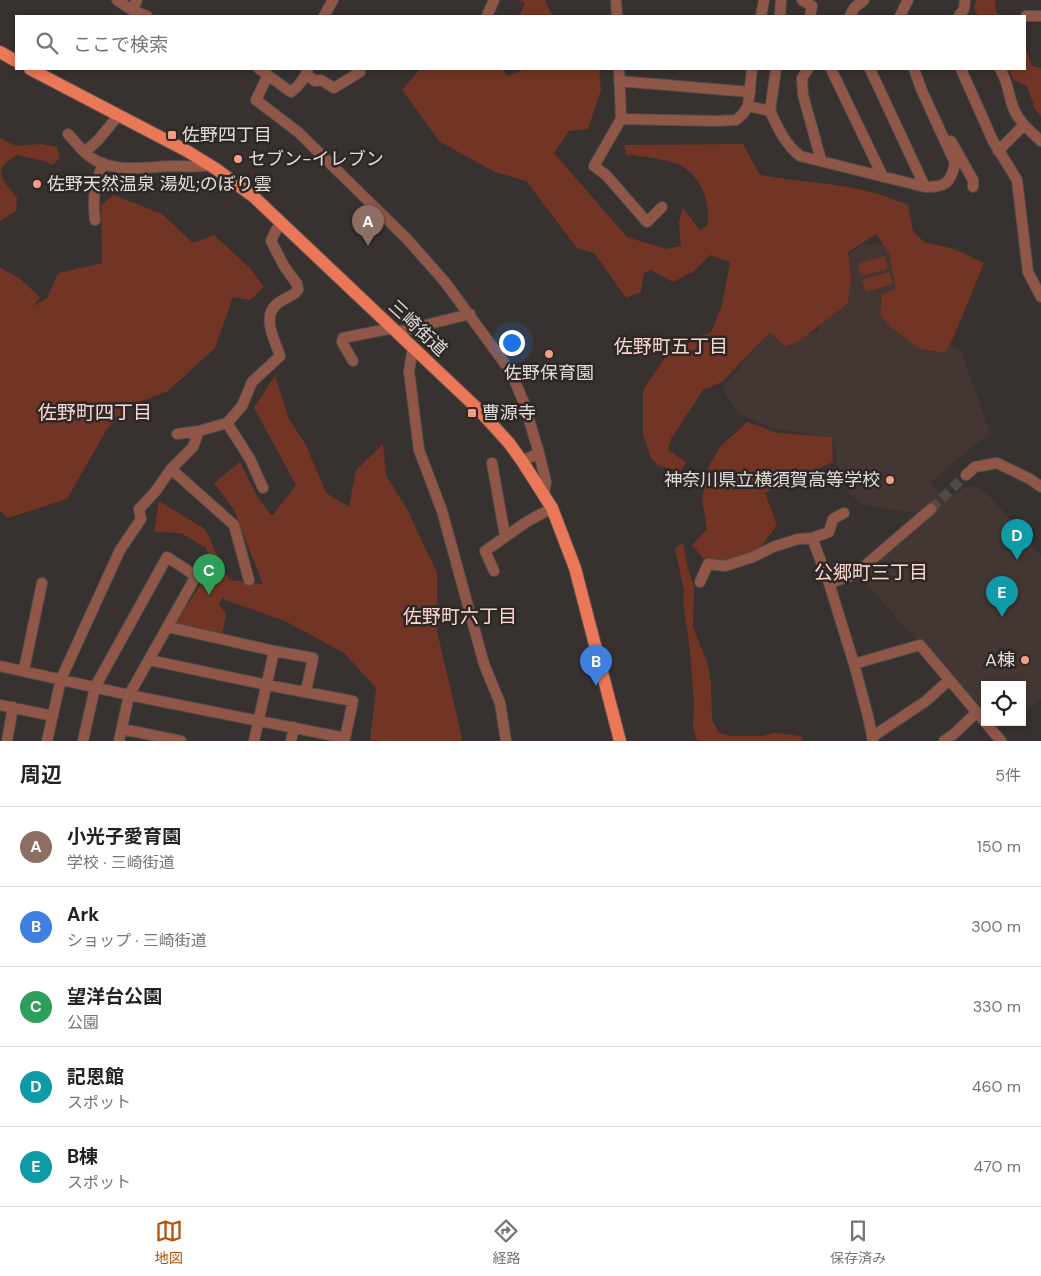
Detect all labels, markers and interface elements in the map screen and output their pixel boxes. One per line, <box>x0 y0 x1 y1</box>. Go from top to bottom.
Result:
search box <box>15 15 1026 70</box>
icon: search <box>33 29 61 57</box>
text: ここで検索 <box>73 32 168 57</box>
place label: 佐野四丁目 <box>182 123 272 147</box>
marker: 佐野四丁目 <box>166 129 178 141</box>
place label: セブン-イレブン <box>248 147 384 171</box>
marker: セブン-イレブン <box>232 153 244 165</box>
place label: 佐野天然温泉 湯処;のぼり雲 <box>47 172 272 196</box>
marker: 佐野天然温泉 湯処;のぼり雲 <box>31 178 43 190</box>
pin: A <box>352 205 384 246</box>
street label: 三崎街道 <box>383 295 453 361</box>
your location <box>499 330 525 356</box>
district label: 佐野町五丁目 <box>614 334 728 359</box>
marker: 佐野保育園 <box>543 348 555 360</box>
place label: 佐野保育園 <box>504 361 594 385</box>
district label: 佐野町四丁目 <box>38 400 152 425</box>
place label: 曹源寺 <box>482 401 536 425</box>
marker: 曹源寺 <box>466 407 478 419</box>
place label: 神奈川県立横須賀高等学校 <box>664 468 880 492</box>
marker: 神奈川県立横須賀高等学校 <box>884 474 896 486</box>
pin: D <box>1001 519 1033 560</box>
pin: C <box>193 554 225 595</box>
district label: 公郷町三丁目 <box>814 560 928 585</box>
pin: E <box>986 576 1018 617</box>
district label: 佐野町六丁目 <box>403 604 517 629</box>
pin: B <box>580 645 612 686</box>
place label: A棟 <box>985 648 1015 672</box>
marker: A棟 <box>1019 654 1031 666</box>
map controls <box>981 681 1026 726</box>
button: locate <box>981 681 1026 726</box>
text: 周辺 <box>20 761 62 789</box>
text: 5件 <box>995 765 1021 786</box>
text: 小光子愛育園 <box>67 824 181 849</box>
text: A <box>30 836 42 857</box>
text: 150 m <box>977 836 1021 857</box>
text: 学校 · 三崎街道 <box>67 852 175 873</box>
text: Ark <box>67 902 99 927</box>
text: B <box>31 916 41 937</box>
text: 300 m <box>971 916 1021 937</box>
text: ショップ · 三崎街道 <box>67 930 207 951</box>
text: 望洋台公園 <box>67 984 162 1009</box>
text: C <box>30 996 42 1017</box>
text: 330 m <box>973 996 1021 1017</box>
text: 公園 <box>67 1012 99 1033</box>
text: 記恩館 <box>67 1064 124 1089</box>
text: D <box>30 1076 42 1097</box>
text: 460 m <box>972 1076 1021 1097</box>
text: スポット <box>67 1092 131 1113</box>
text: B棟 <box>67 1144 98 1169</box>
text: E <box>31 1156 41 1177</box>
text: 470 m <box>974 1156 1021 1177</box>
text: スポット <box>67 1172 131 1193</box>
tab: 地図 <box>155 1217 183 1267</box>
tab: 経路 <box>492 1217 520 1267</box>
tab: 保存済み <box>830 1217 886 1267</box>

